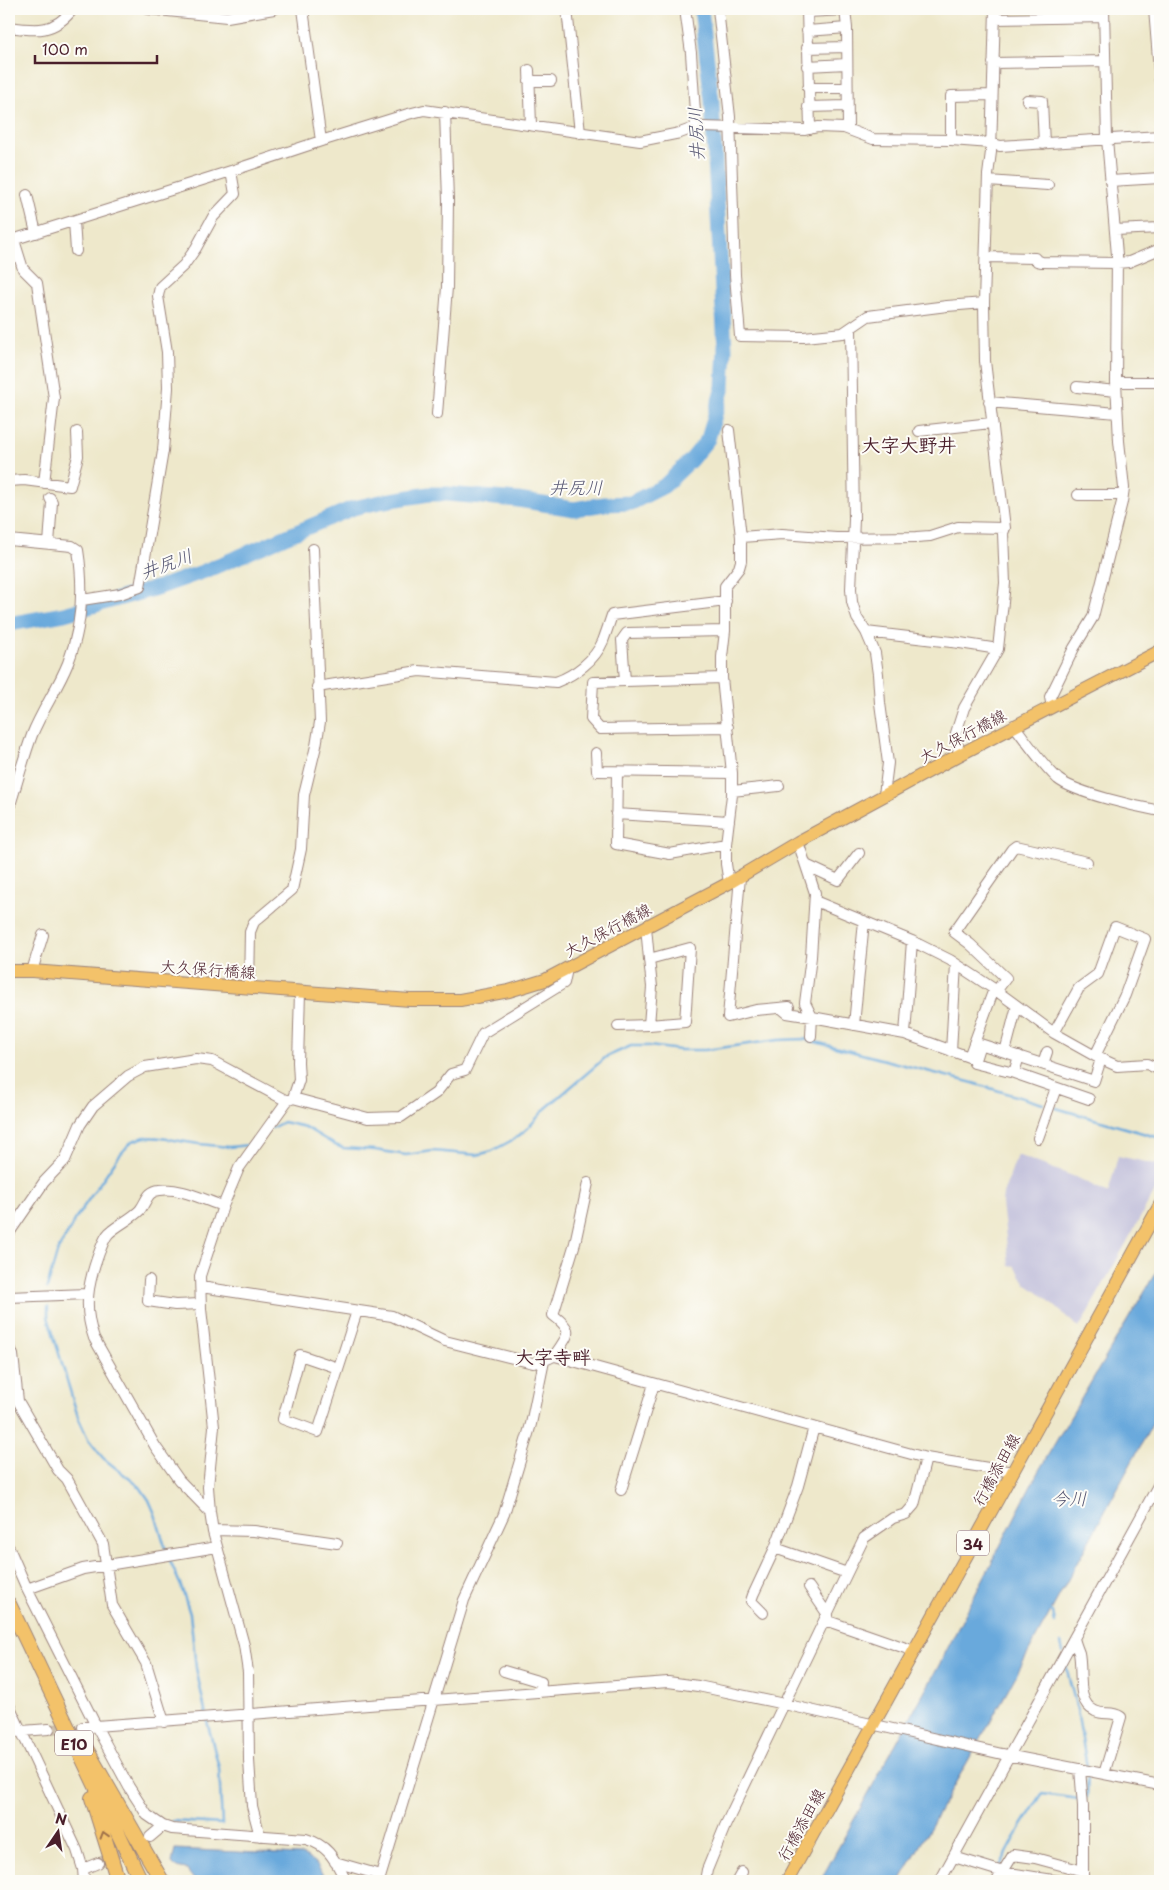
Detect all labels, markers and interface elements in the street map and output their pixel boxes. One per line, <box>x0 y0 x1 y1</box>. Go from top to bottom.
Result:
scale bar <box>35 32 158 64</box>
text: 100 m <box>42 37 88 60</box>
water label: 井尻川 <box>680 106 710 162</box>
district label: 大字大野井 <box>861 430 957 458</box>
water label: 井尻川 <box>549 473 603 500</box>
water label: 井尻川 <box>136 541 196 585</box>
street label: 大久保行橋線 <box>914 702 1010 768</box>
street label: 大久保行橋線 <box>559 896 655 962</box>
street label: 大久保行橋線 <box>159 953 257 983</box>
district label: 大字寺畔 <box>515 1342 591 1370</box>
street label: 行橋添田線 <box>965 1428 1025 1510</box>
water label: 今川 <box>1051 1484 1087 1511</box>
road number: 34 <box>957 1530 989 1556</box>
road number: E10 <box>55 1730 93 1756</box>
street label: 行橋添田線 <box>770 1783 830 1865</box>
text: N <box>53 1807 69 1830</box>
north arrow <box>32 1808 82 1858</box>
one-way arrow <box>99 1831 109 1839</box>

